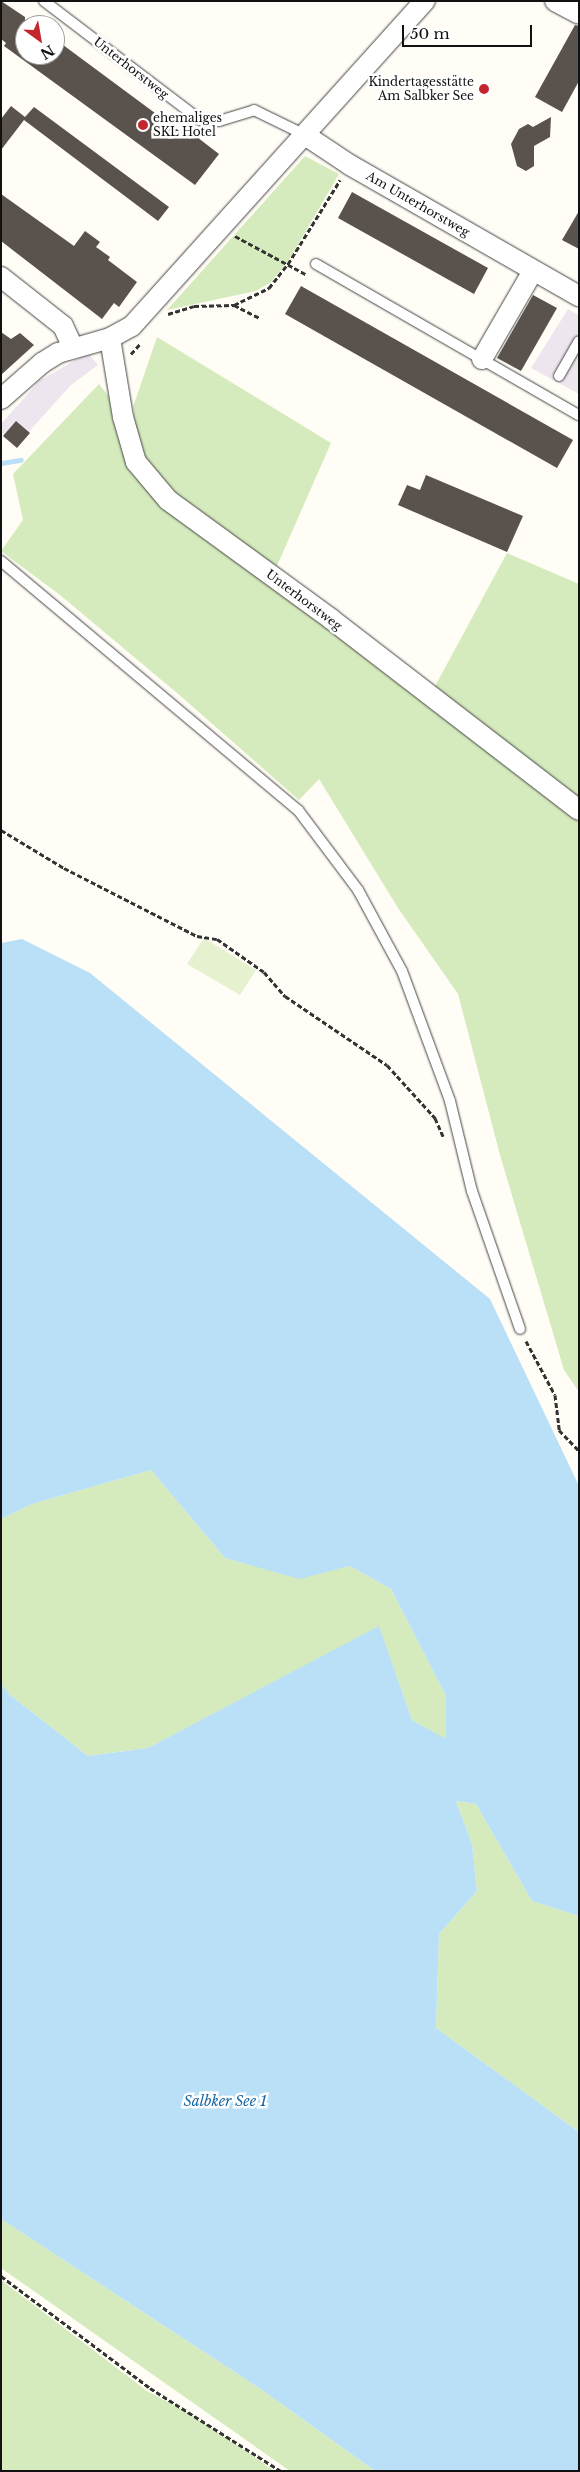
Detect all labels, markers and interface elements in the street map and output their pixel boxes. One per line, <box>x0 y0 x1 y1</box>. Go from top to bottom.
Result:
north arrow <box>15 15 65 65</box>
scale bar <box>405 15 535 47</box>
text: 50 m <box>410 24 450 43</box>
street label: Unterhorstweg <box>91 34 171 102</box>
text: N <box>37 41 58 63</box>
place label: Kindertagesstätte Am Salbker See <box>368 75 474 103</box>
marker: Kindertagesstätte Am Salbker See <box>478 83 490 95</box>
place label: ehemaliges SKL Hotel <box>153 111 222 139</box>
marker: ehemaliges SKL Hotel <box>137 119 149 131</box>
street label: Am Unterhorstweg <box>364 169 472 239</box>
street label: Unterhorstweg <box>263 567 345 633</box>
water label: Salbker See 1 <box>183 2093 267 2109</box>

